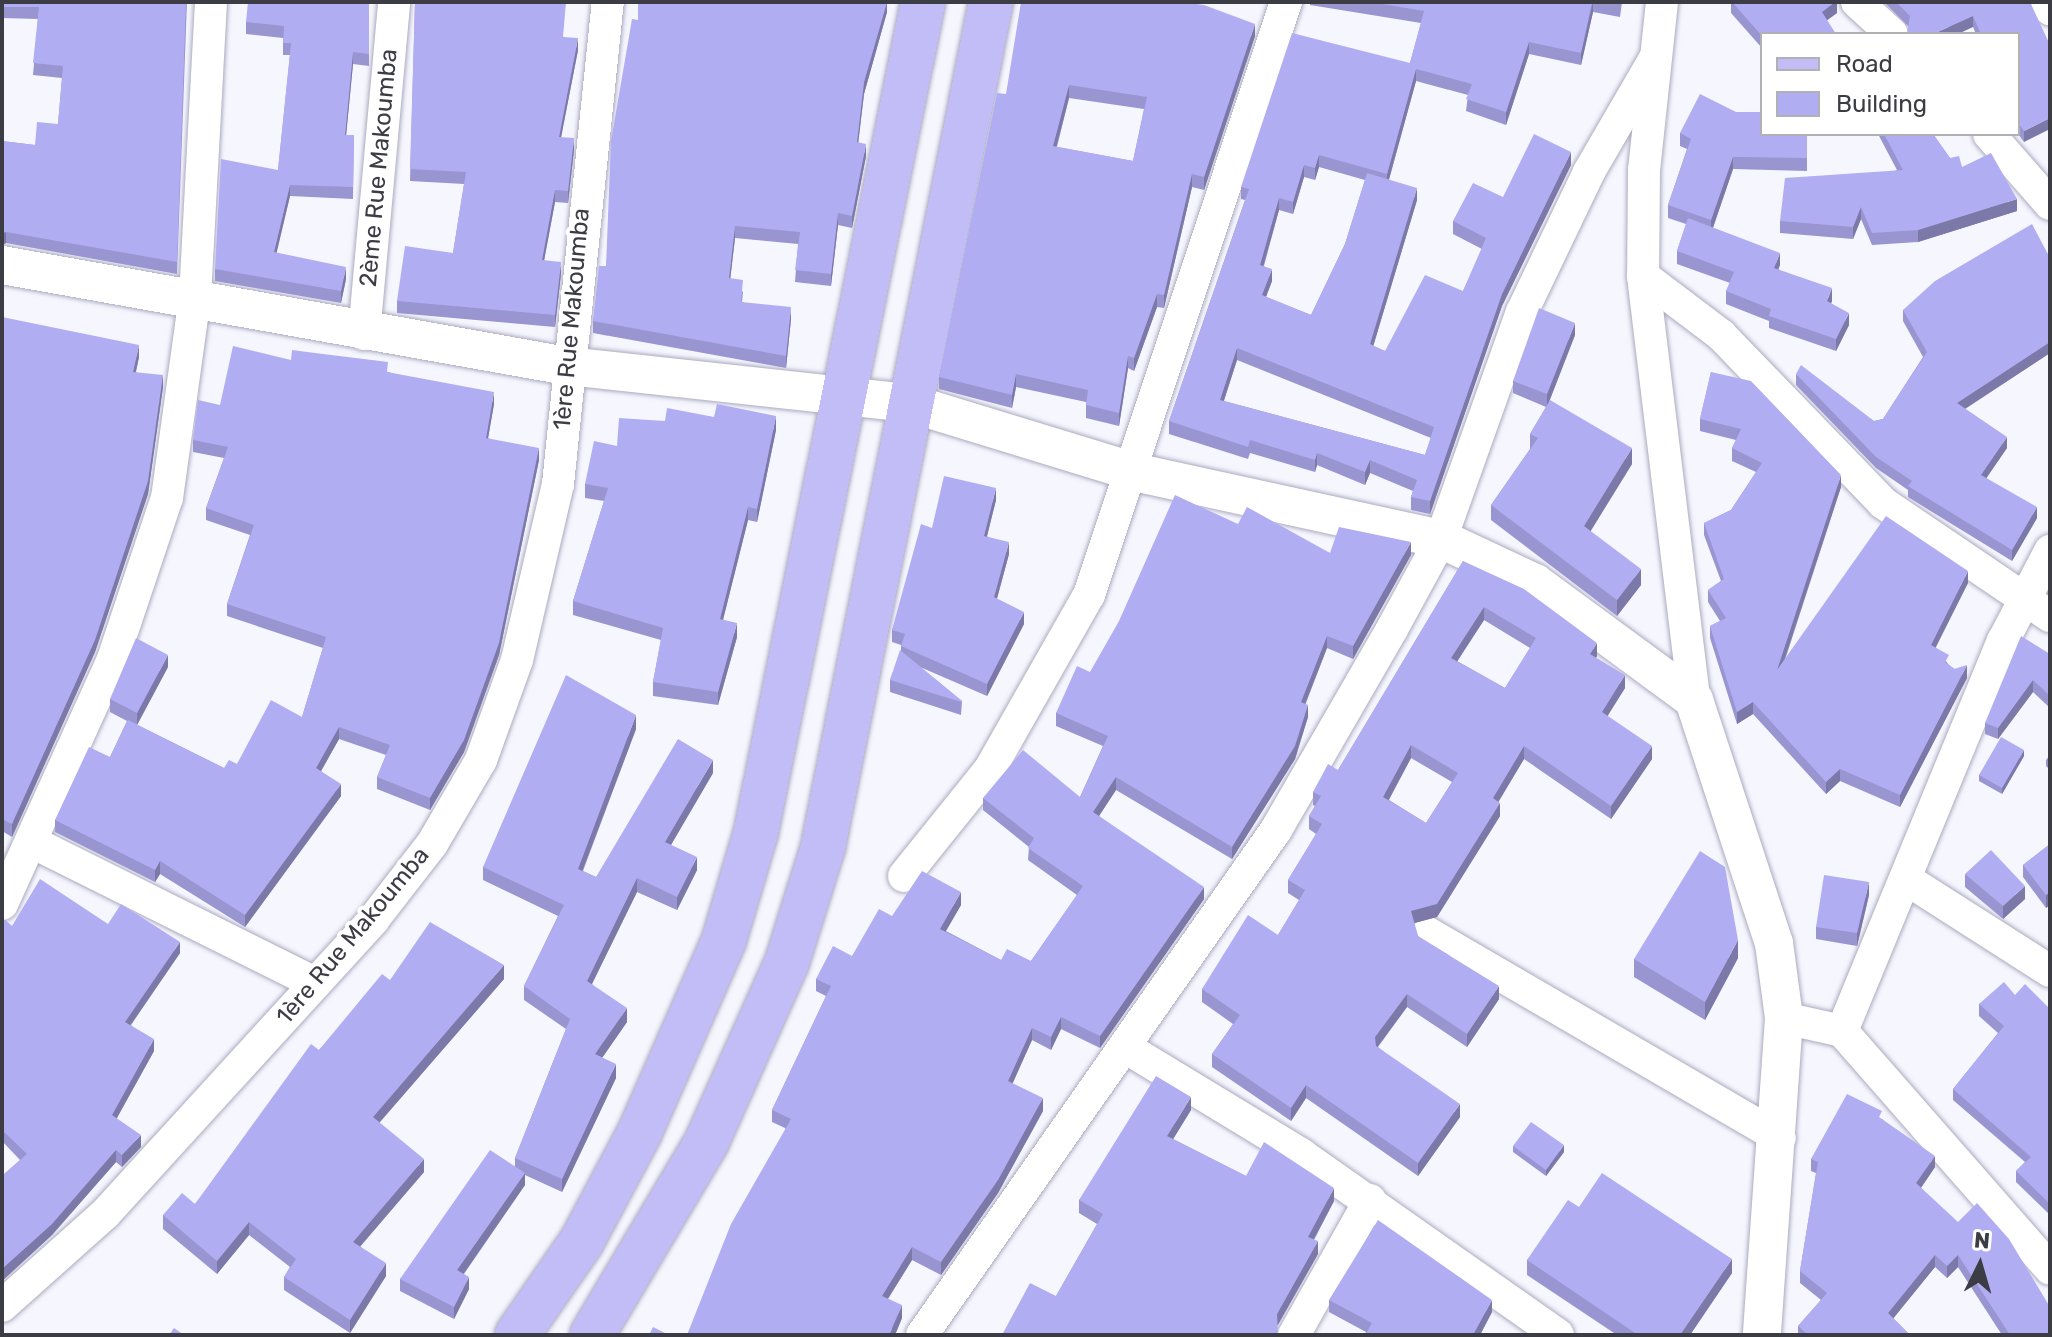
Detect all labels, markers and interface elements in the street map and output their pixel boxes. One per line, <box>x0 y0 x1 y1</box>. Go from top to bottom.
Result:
legend <box>1760 32 2020 136</box>
street label: 2ème Rue Makoumba <box>354 48 404 288</box>
text: Road <box>1836 50 1893 78</box>
text: Building <box>1836 90 1927 118</box>
street label: 1ère Rue Makoumba <box>548 207 596 431</box>
street label: 1ère Rue Makoumba <box>270 841 436 1031</box>
north arrow <box>1940 1225 2020 1305</box>
text: N <box>1973 1226 1991 1255</box>

